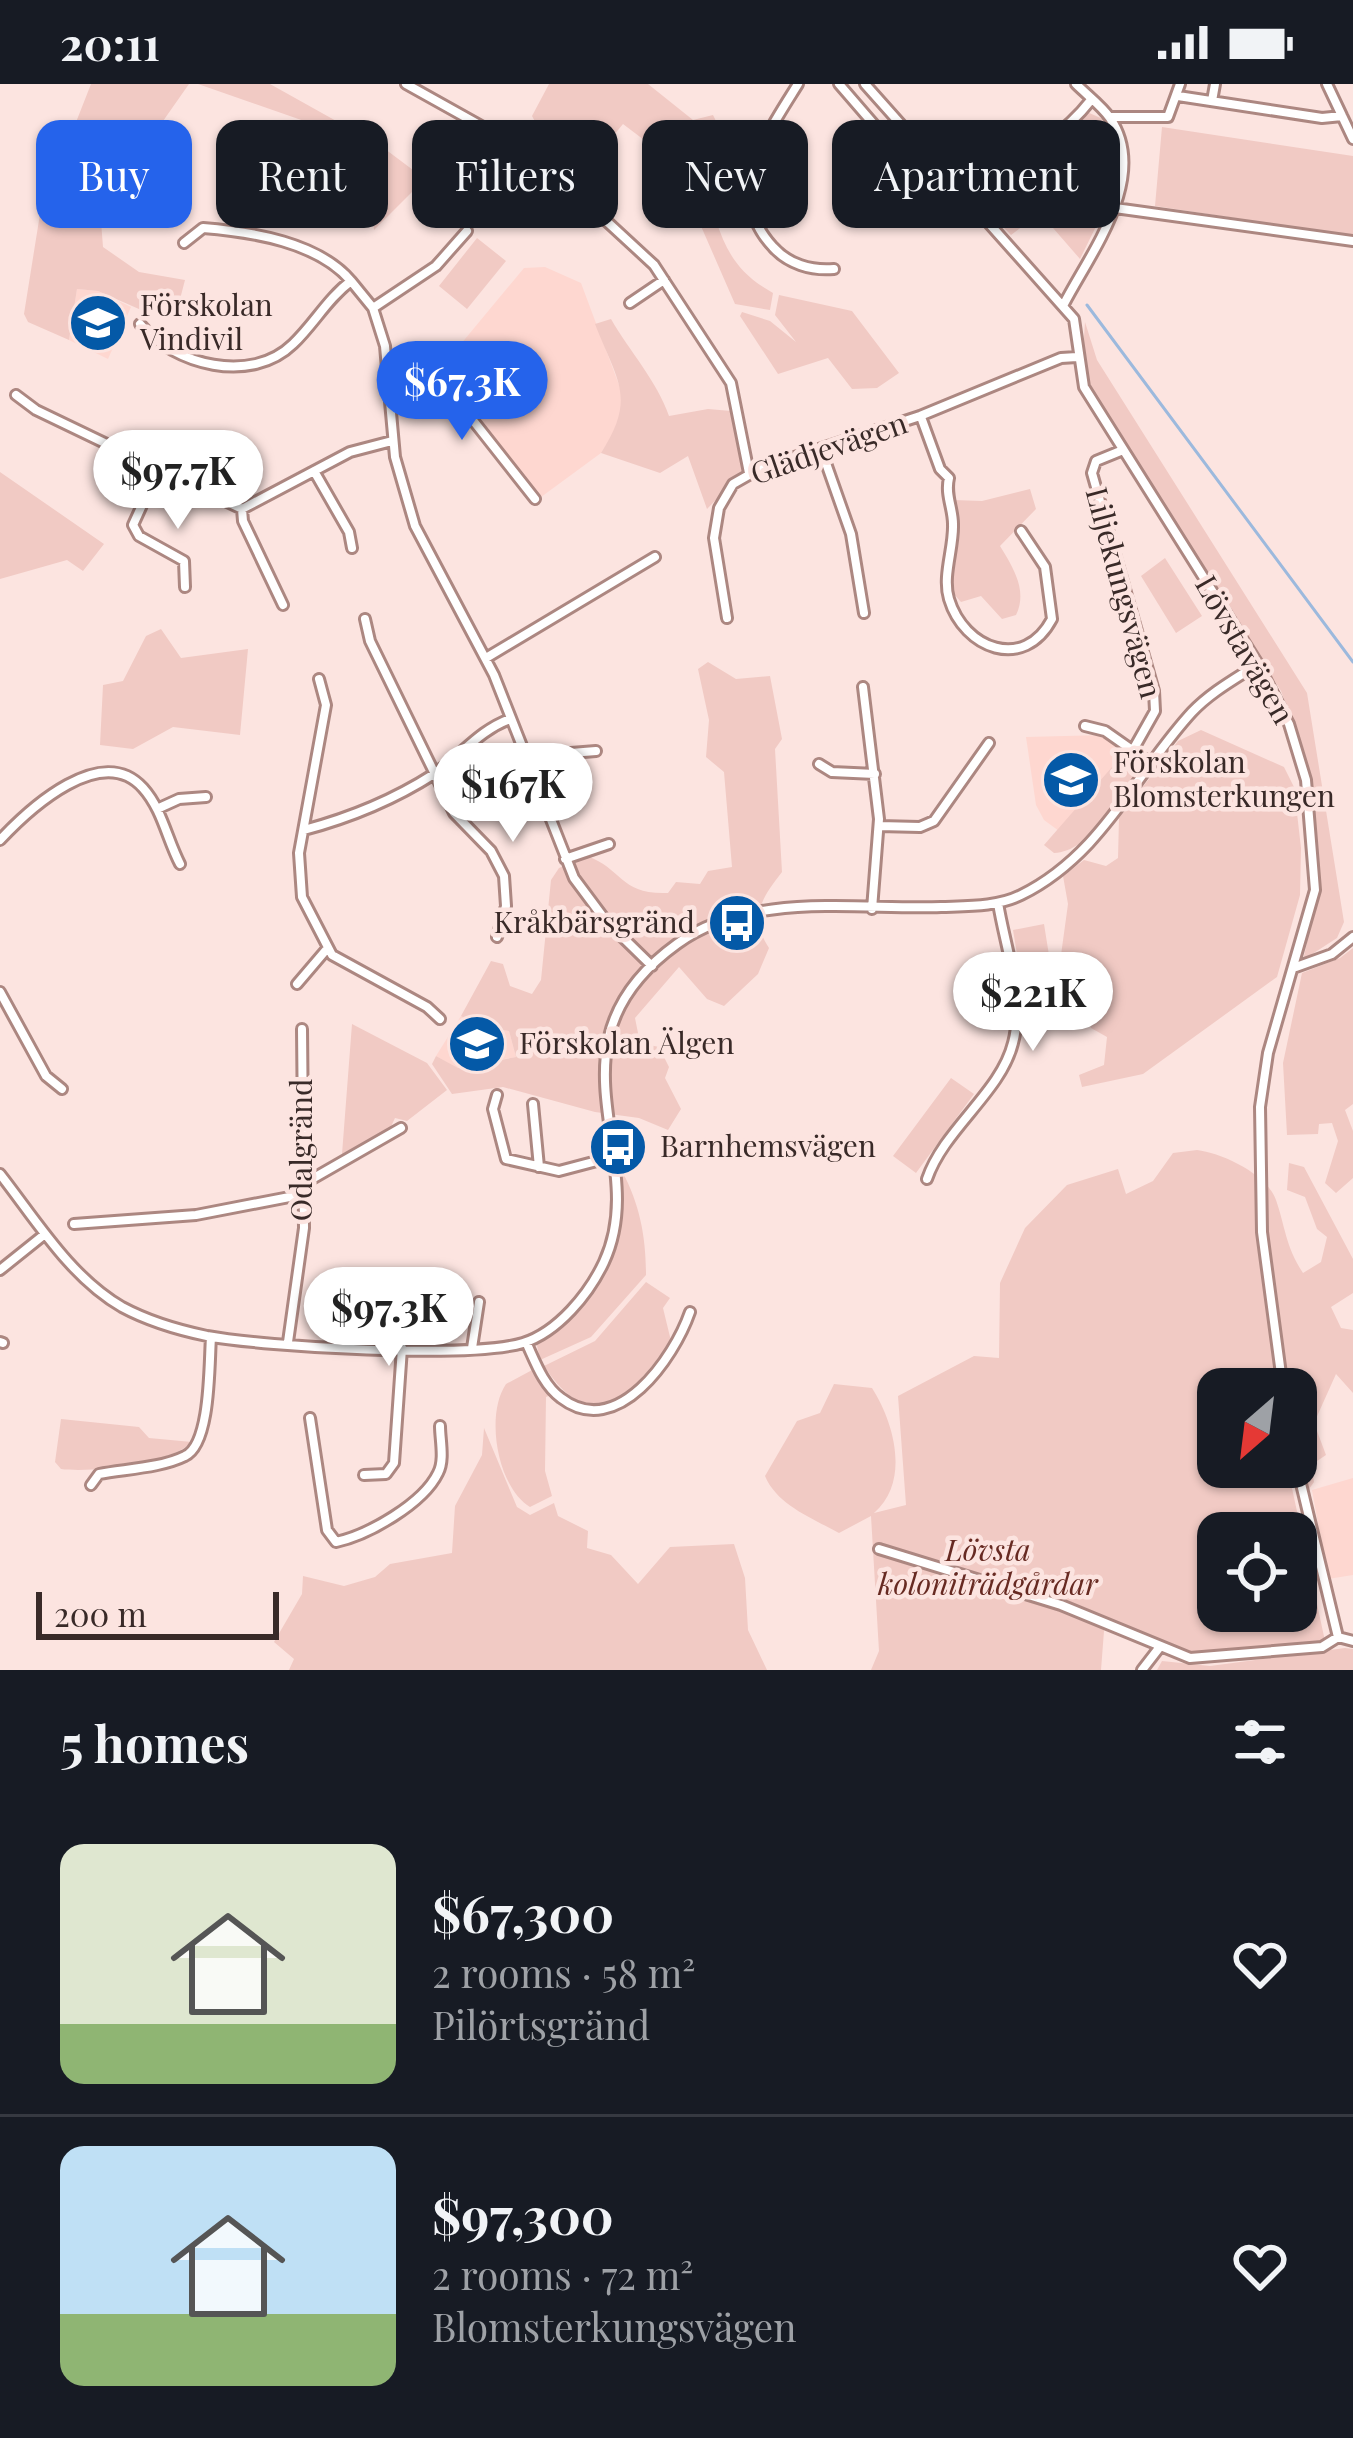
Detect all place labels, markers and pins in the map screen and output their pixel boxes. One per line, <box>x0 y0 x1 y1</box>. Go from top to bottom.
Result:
place label: Förskolan Vindivil <box>139 284 273 358</box>
school or university icon: Förskolan Vindivil <box>67 292 129 354</box>
pin: $67.3K <box>364 341 560 443</box>
pin: $97.7K <box>80 430 276 532</box>
place label: Förskolan Blomsterkungen <box>1113 741 1335 815</box>
pin: $167K <box>429 743 597 845</box>
school or university icon: Förskolan Blomsterkungen <box>1040 749 1102 811</box>
bus stop icon: Kråkbärsgränd <box>706 892 768 954</box>
place label: Kråkbärsgränd <box>493 901 695 941</box>
pin: $221K <box>949 952 1117 1054</box>
school or university icon: Förskolan Älgen <box>446 1013 508 1075</box>
place label: Förskolan Älgen <box>519 1022 734 1062</box>
bus stop icon: Barnhemsvägen <box>587 1116 649 1178</box>
place label: Barnhemsvägen <box>660 1125 876 1165</box>
pin: $97.3K <box>291 1267 487 1369</box>

